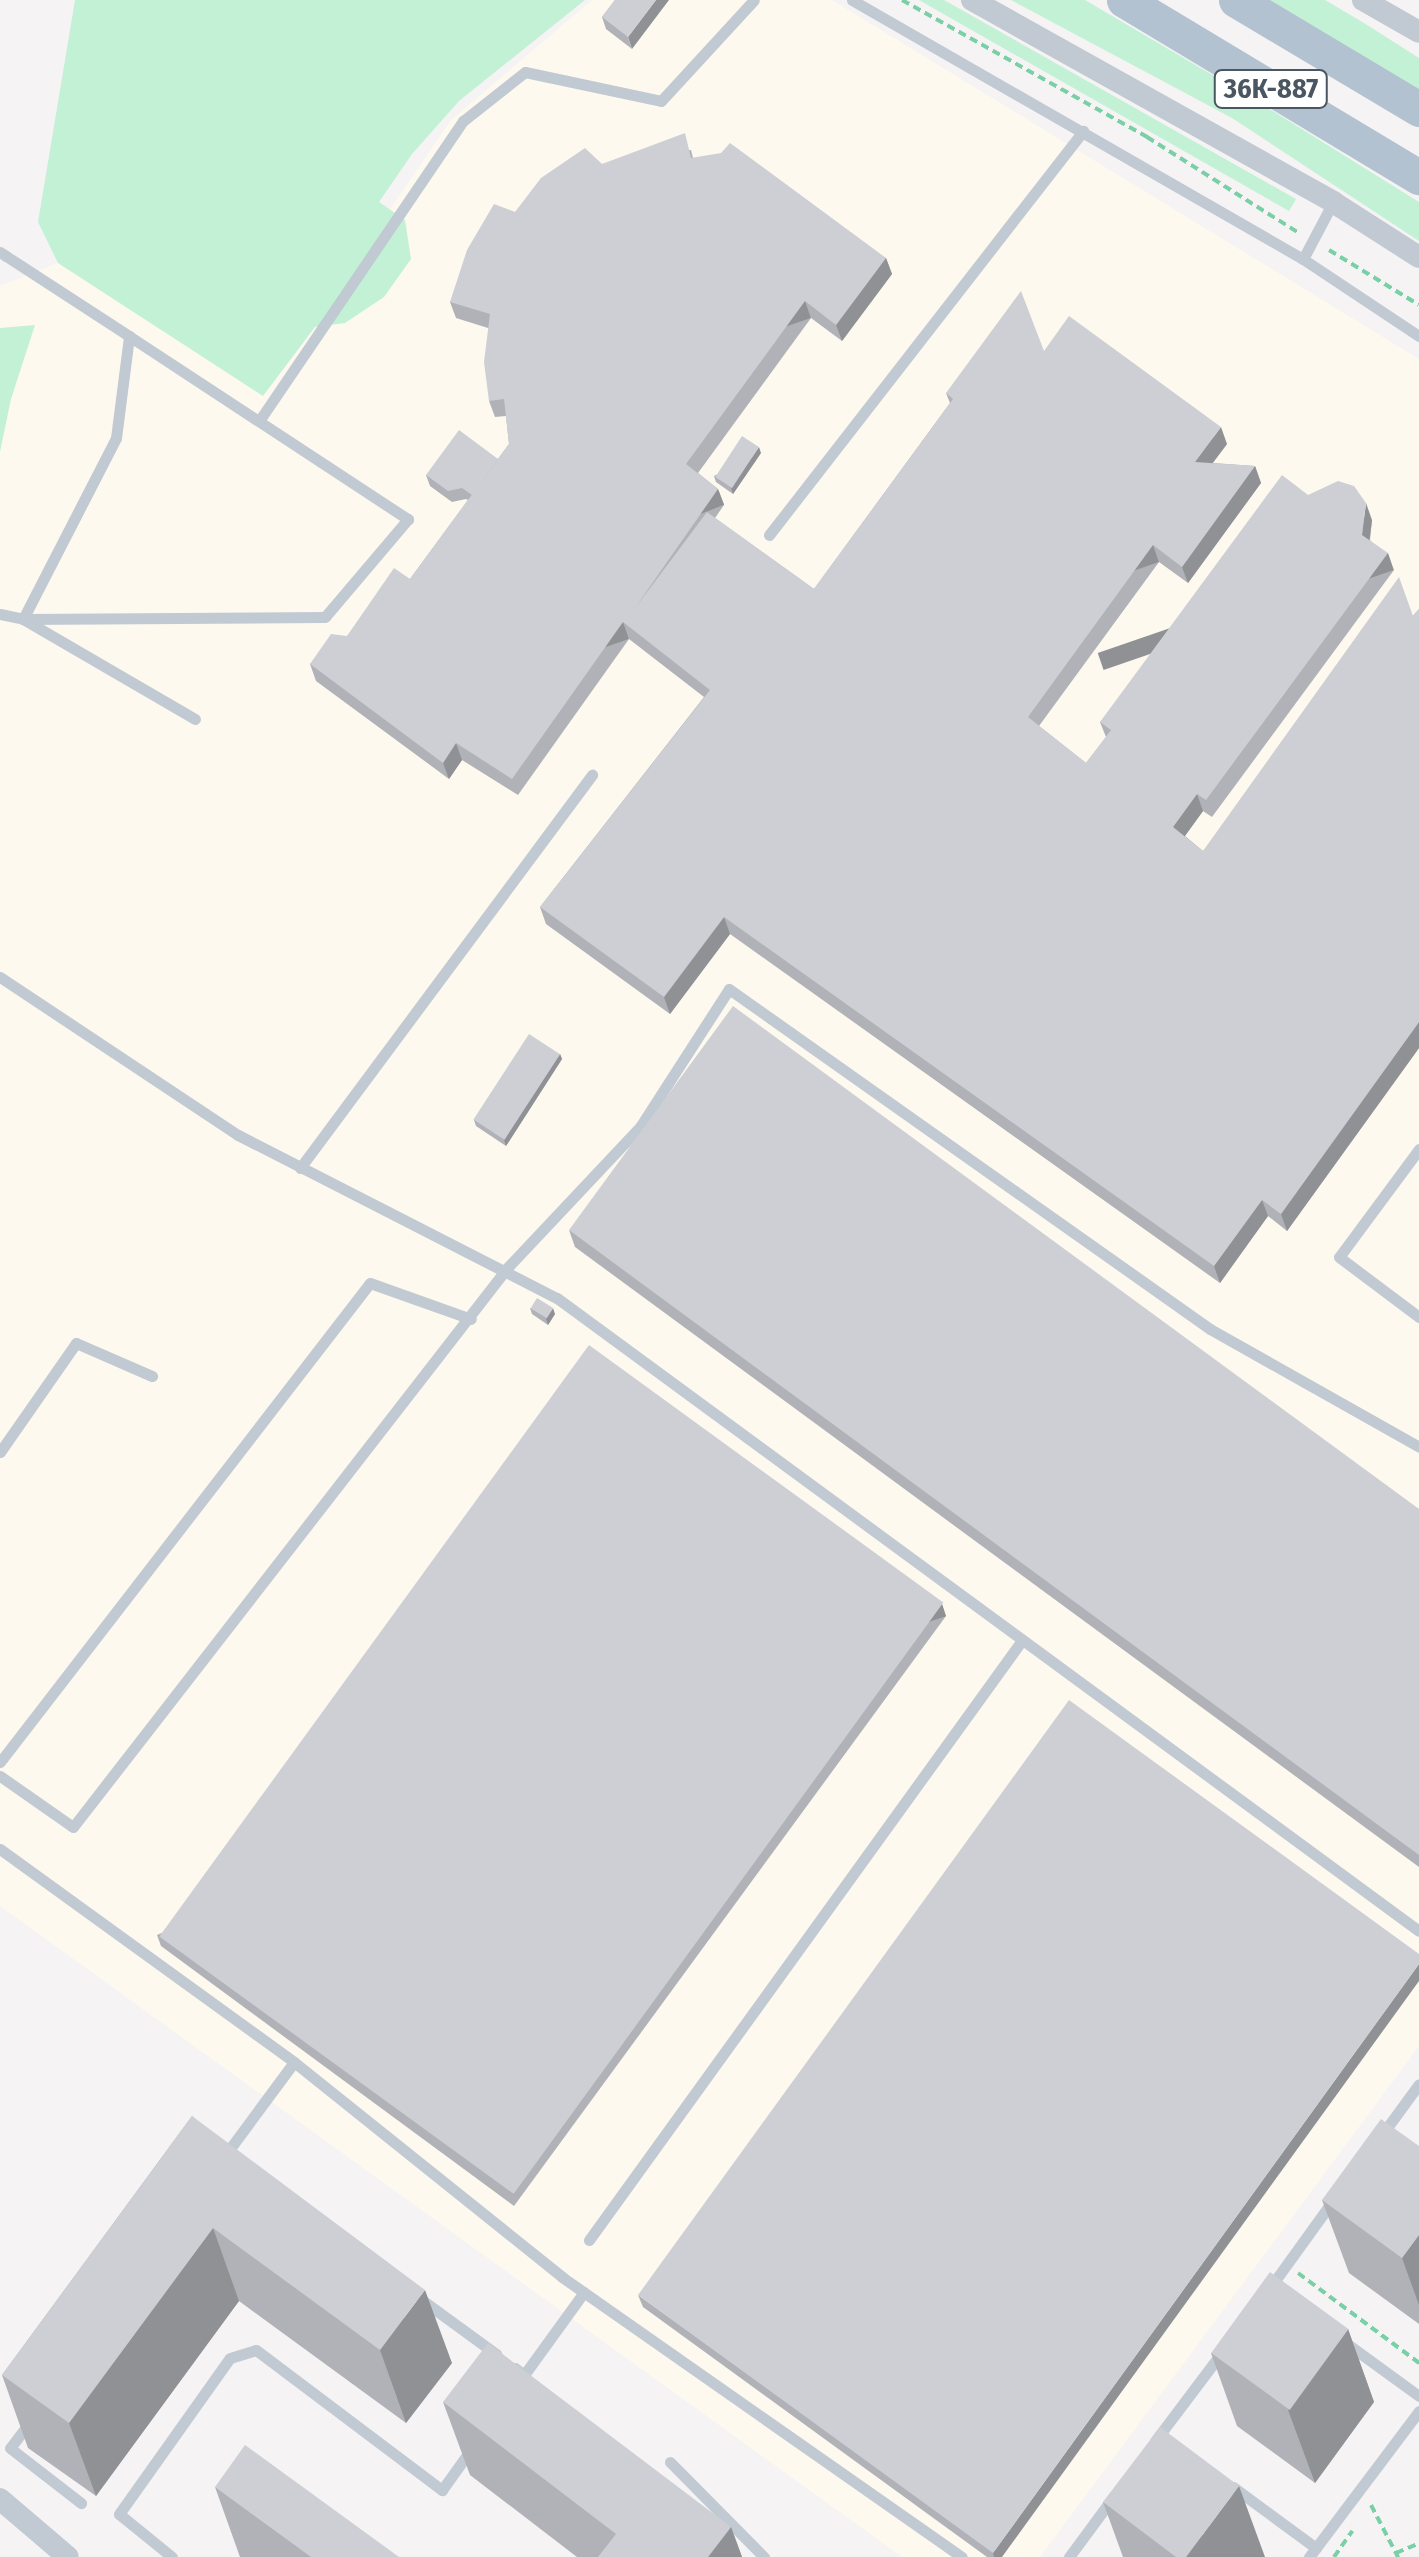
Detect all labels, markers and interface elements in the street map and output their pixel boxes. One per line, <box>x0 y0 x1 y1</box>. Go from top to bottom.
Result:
road number: 36К-887 <box>1214 66 1328 112</box>

